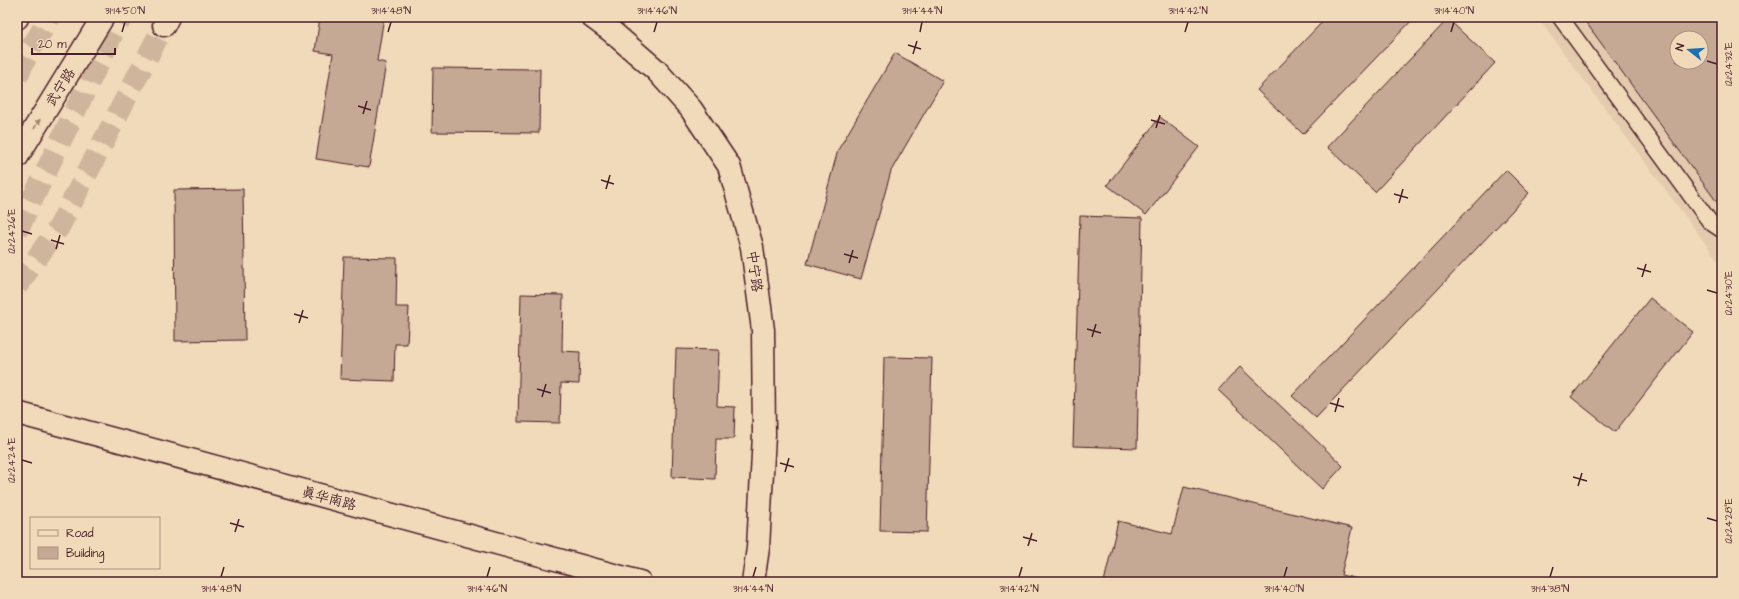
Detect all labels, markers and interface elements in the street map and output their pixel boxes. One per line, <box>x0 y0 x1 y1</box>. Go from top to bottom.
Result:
text: 31°14'50"N <box>105 4 145 18</box>
text: 31°14'48"N <box>371 4 411 18</box>
text: 31°14'46"N <box>637 4 677 18</box>
text: 31°14'44"N <box>902 4 942 18</box>
text: 31°14'42"N <box>1168 4 1208 18</box>
text: 31°14'40"N <box>1434 4 1474 18</box>
scale bar <box>32 30 115 56</box>
north arrow <box>1669 30 1709 70</box>
text: 20 m <box>38 36 67 53</box>
text: N <box>1672 42 1688 53</box>
text: 121°24'32"E <box>1722 42 1736 86</box>
street label: 武宁路 <box>41 64 80 111</box>
one-way arrow <box>34 118 41 130</box>
text: 121°24'26"E <box>5 208 19 253</box>
street label: 中宁路 <box>741 249 767 293</box>
text: 121°24'30"E <box>1722 271 1736 315</box>
text: 121°24'24"E <box>5 437 19 483</box>
street label: 真华南路 <box>299 482 358 516</box>
text: 121°24'28"E <box>1722 498 1736 544</box>
legend <box>30 517 160 569</box>
text: Road <box>66 525 94 542</box>
text: Building <box>66 545 104 563</box>
text: 31°14'48"N <box>201 582 241 596</box>
text: 31°14'46"N <box>467 582 507 596</box>
text: 31°14'44"N <box>733 582 773 596</box>
text: 31°14'42"N <box>999 582 1039 596</box>
text: 31°14'40"N <box>1264 582 1304 596</box>
text: 31°14'38"N <box>1531 582 1569 596</box>

